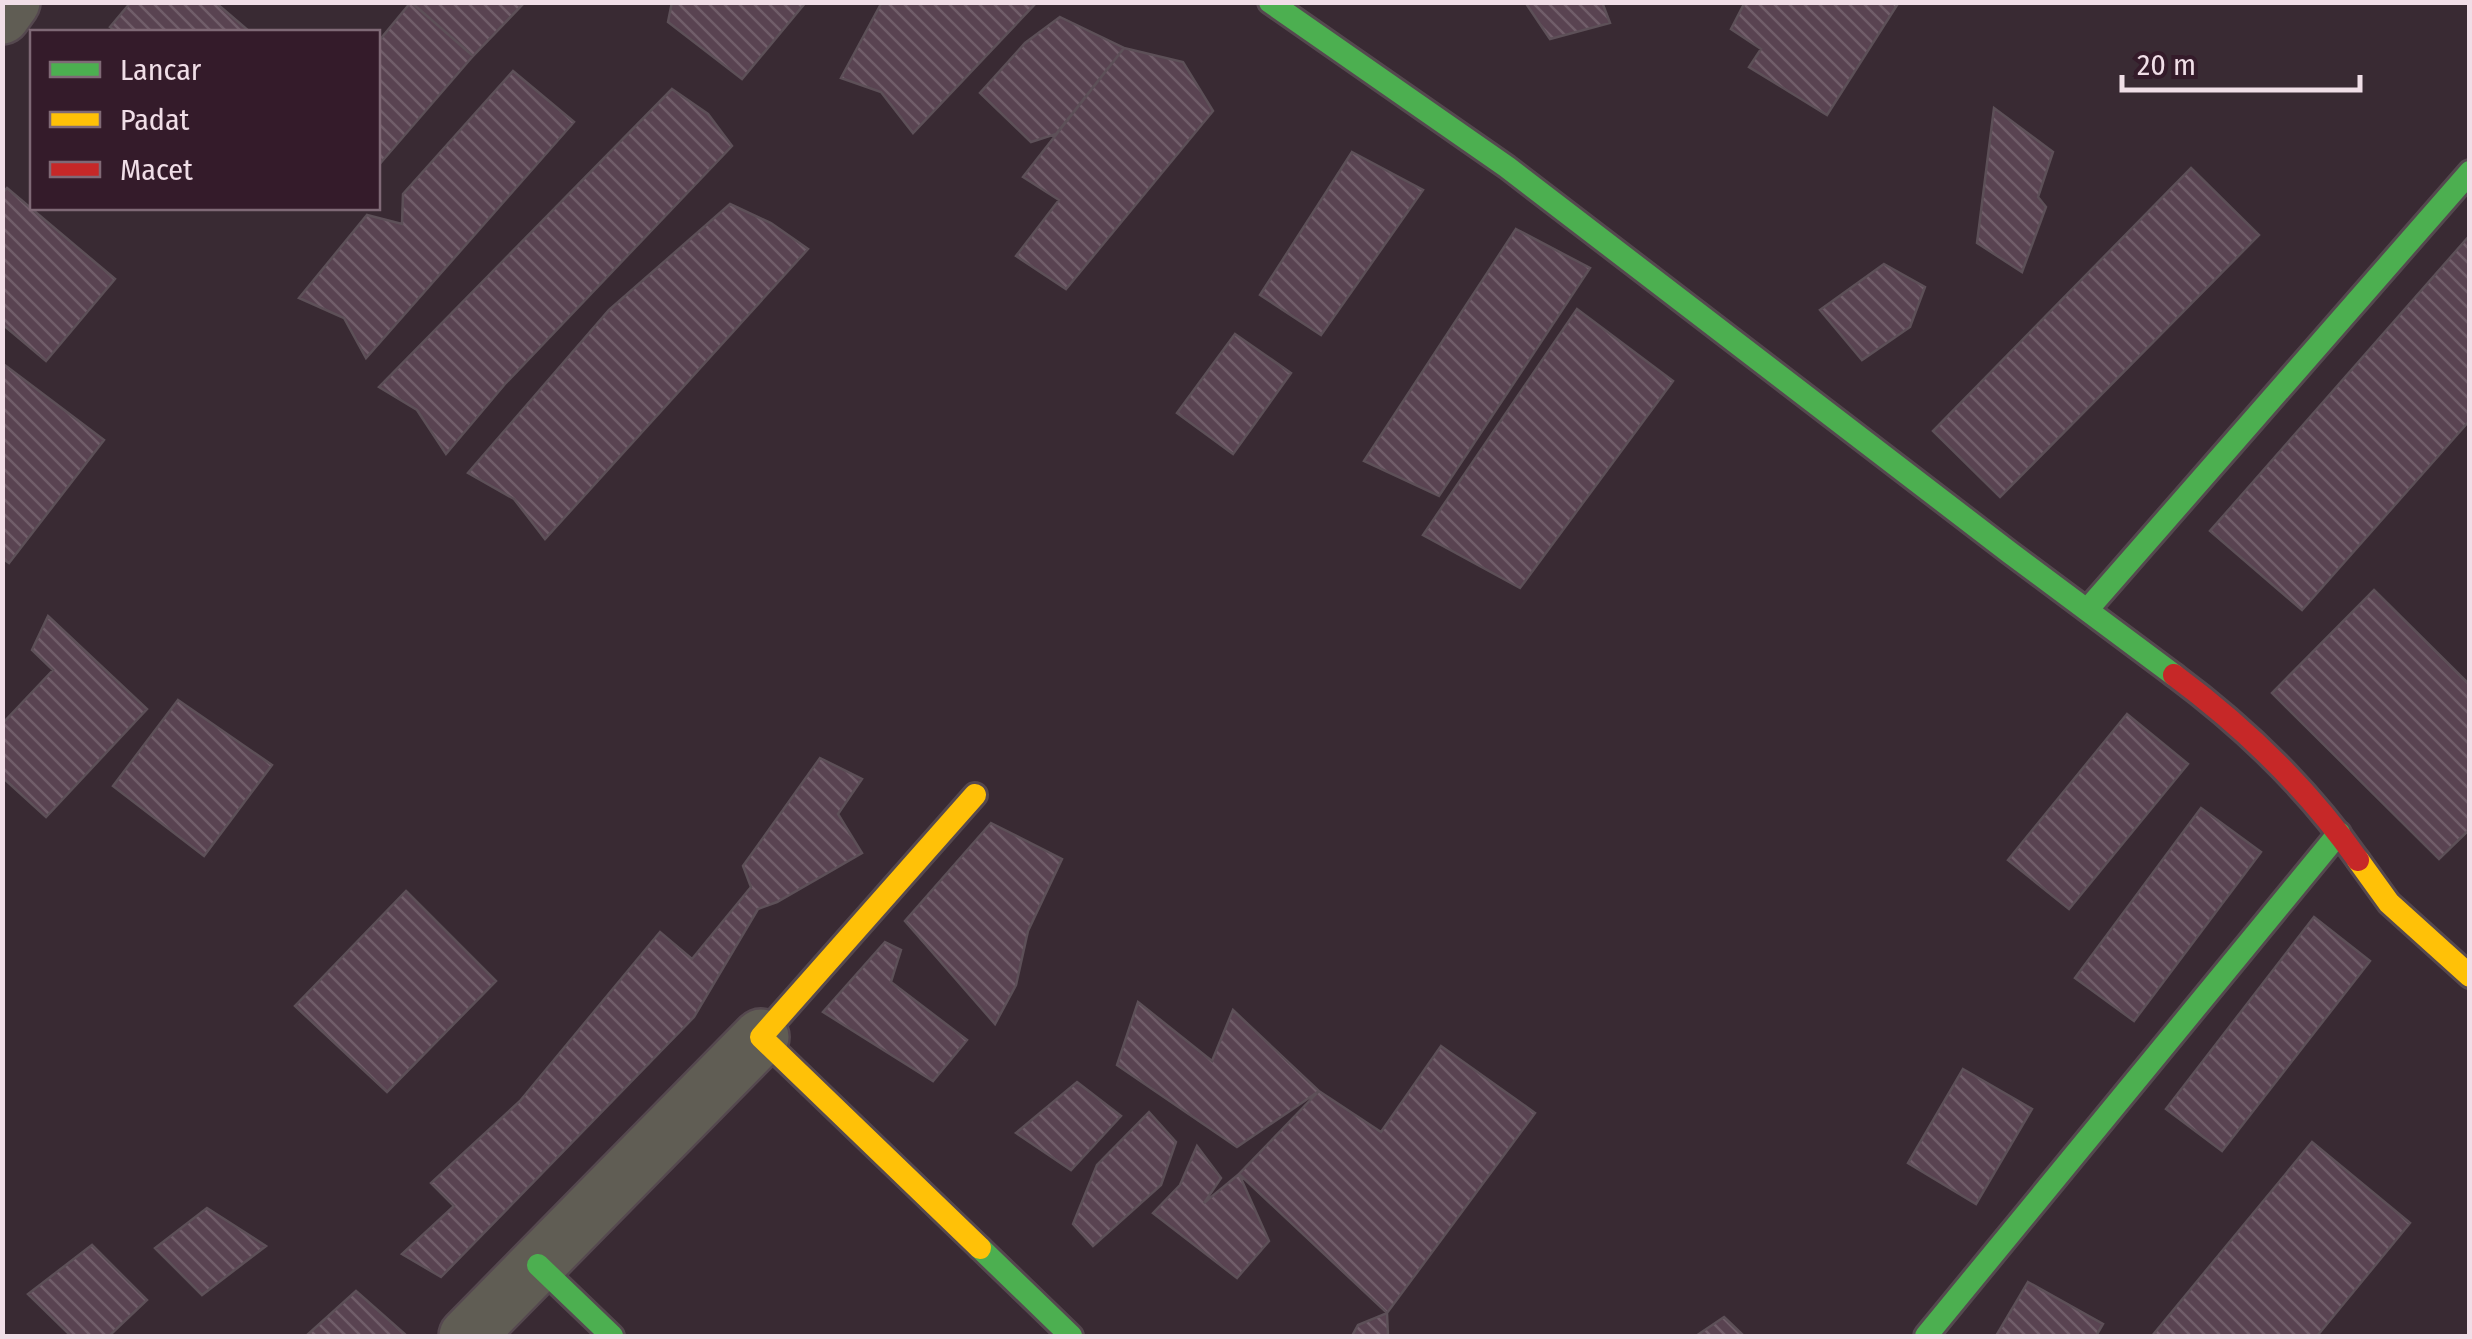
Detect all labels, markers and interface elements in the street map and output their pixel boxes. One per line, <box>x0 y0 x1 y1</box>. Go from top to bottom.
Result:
legend <box>30 30 380 210</box>
scale bar <box>2122 30 2360 92</box>
text: 20 m <box>2137 47 2196 83</box>
text: Lancar <box>120 52 202 88</box>
text: Padat <box>120 102 190 138</box>
text: Macet <box>120 152 193 188</box>

